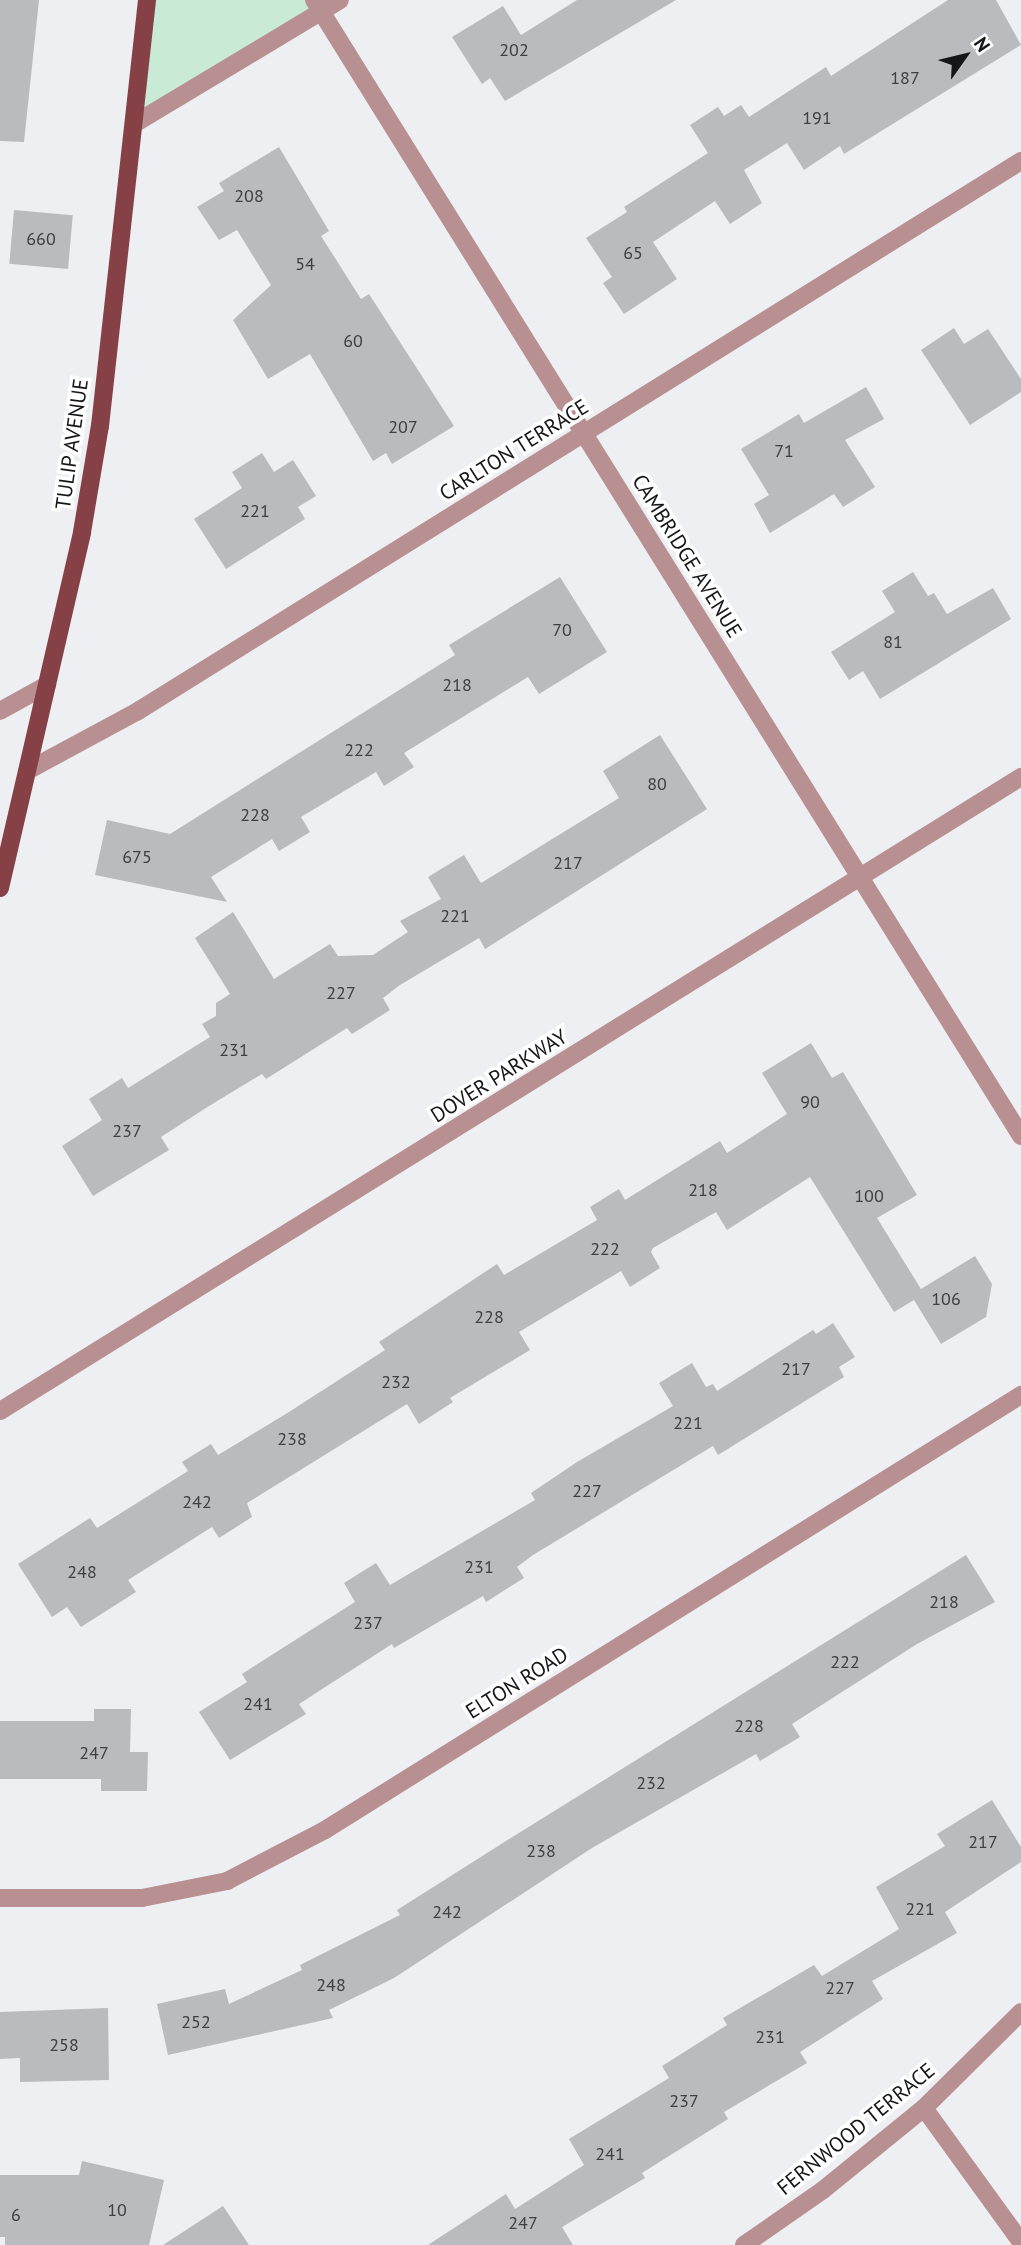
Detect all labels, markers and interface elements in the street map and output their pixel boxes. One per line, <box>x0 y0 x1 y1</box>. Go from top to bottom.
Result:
north arrow <box>930 21 1000 91</box>
text: N <box>969 32 996 56</box>
house number: 202 <box>499 39 529 61</box>
house number: 187 <box>890 67 920 89</box>
house number: 191 <box>802 107 832 129</box>
house number: 208 <box>234 185 264 207</box>
house number: 660 <box>26 228 56 250</box>
house number: 65 <box>623 242 643 264</box>
house number: 54 <box>295 253 315 275</box>
house number: 60 <box>343 330 363 352</box>
street label: TULIP AVENUE <box>50 376 94 512</box>
street label: CARLTON TERRACE <box>435 394 593 506</box>
house number: 207 <box>388 416 418 438</box>
house number: 71 <box>774 440 794 462</box>
street label: CAMBRIDGE AVENUE <box>626 470 748 642</box>
house number: 221 <box>240 500 270 522</box>
house number: 70 <box>552 619 572 641</box>
house number: 81 <box>883 631 903 653</box>
house number: 218 <box>442 674 472 696</box>
house number: 222 <box>344 739 374 761</box>
house number: 80 <box>647 773 667 795</box>
house number: 228 <box>240 804 270 826</box>
house number: 675 <box>122 846 152 868</box>
house number: 217 <box>553 852 583 874</box>
house number: 221 <box>440 905 470 927</box>
house number: 227 <box>326 982 356 1004</box>
street label: DOVER PARKWAY <box>426 1024 572 1128</box>
house number: 231 <box>219 1039 249 1061</box>
house number: 90 <box>800 1091 820 1113</box>
house number: 237 <box>112 1120 142 1142</box>
house number: 218 <box>688 1179 718 1201</box>
house number: 100 <box>854 1185 884 1207</box>
house number: 222 <box>590 1238 620 1260</box>
house number: 106 <box>931 1288 961 1310</box>
house number: 228 <box>474 1306 504 1328</box>
house number: 217 <box>781 1358 811 1380</box>
house number: 232 <box>381 1371 411 1393</box>
house number: 221 <box>673 1412 703 1434</box>
house number: 238 <box>277 1428 307 1450</box>
house number: 227 <box>572 1480 602 1502</box>
house number: 242 <box>182 1491 212 1513</box>
house number: 231 <box>464 1556 494 1578</box>
house number: 248 <box>67 1561 97 1583</box>
house number: 218 <box>929 1591 959 1613</box>
house number: 237 <box>353 1612 383 1634</box>
street label: ELTON ROAD <box>461 1642 573 1724</box>
house number: 222 <box>830 1651 860 1673</box>
house number: 241 <box>243 1693 273 1715</box>
house number: 228 <box>734 1715 764 1737</box>
house number: 247 <box>79 1742 109 1764</box>
house number: 232 <box>636 1772 666 1794</box>
house number: 217 <box>968 1831 998 1853</box>
house number: 238 <box>526 1840 556 1862</box>
house number: 221 <box>905 1898 935 1920</box>
house number: 242 <box>432 1901 462 1923</box>
house number: 248 <box>316 1974 346 1996</box>
house number: 227 <box>825 1977 855 1999</box>
house number: 252 <box>181 2011 211 2033</box>
house number: 231 <box>755 2026 785 2048</box>
house number: 258 <box>49 2034 79 2056</box>
street label: FERNWOOD TERRACE <box>772 2057 940 2201</box>
house number: 237 <box>669 2090 699 2112</box>
house number: 241 <box>595 2143 625 2165</box>
house number: 10 <box>107 2199 127 2221</box>
house number: 6 <box>11 2204 21 2226</box>
house number: 247 <box>508 2212 538 2234</box>

